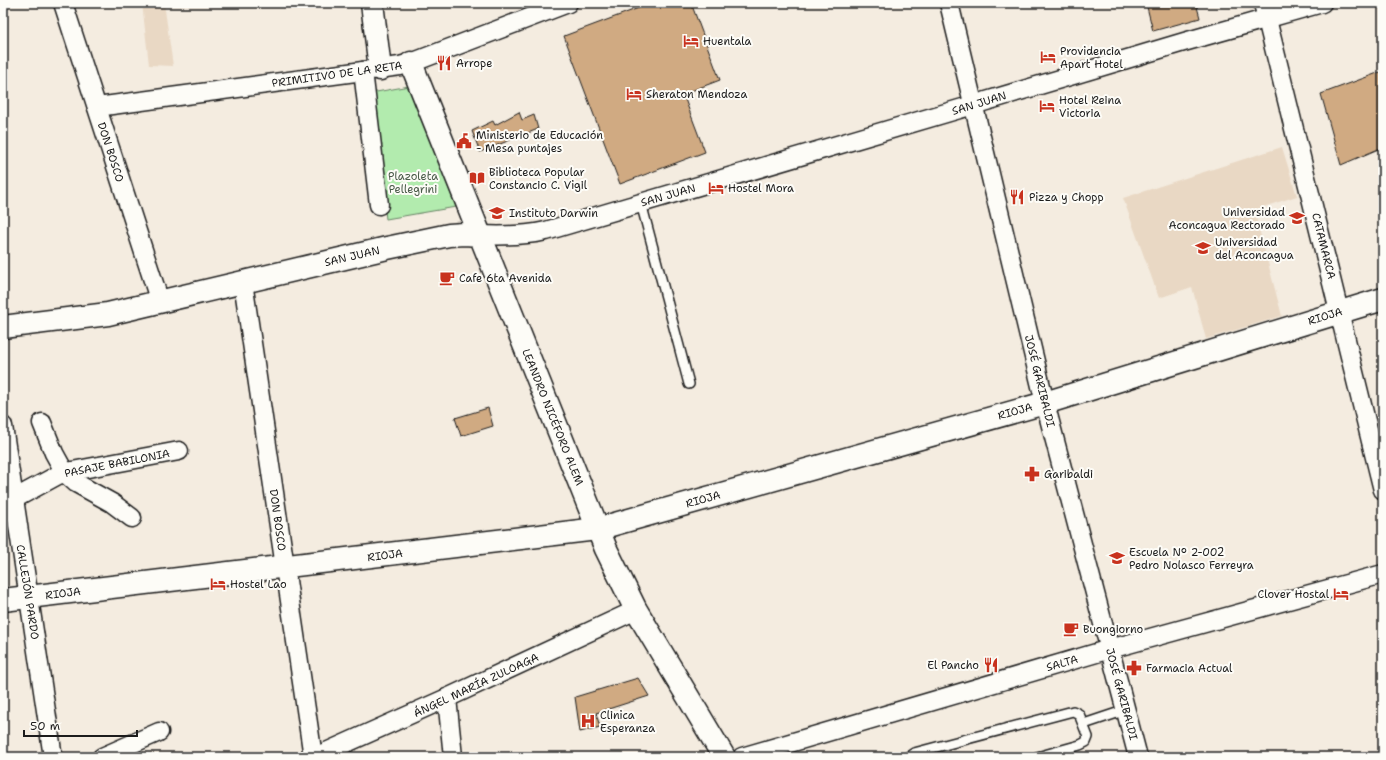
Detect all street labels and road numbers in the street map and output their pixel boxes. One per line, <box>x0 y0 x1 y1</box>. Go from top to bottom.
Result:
street label: PRIMITIVO DE LA RETA <box>271 58 403 91</box>
street label: SAN JUAN <box>950 88 1008 119</box>
street label: DON BOSCO <box>94 120 127 184</box>
street label: SAN JUAN <box>639 180 697 210</box>
street label: CATAMARCA <box>1308 211 1339 281</box>
street label: SAN JUAN <box>323 243 381 270</box>
street label: RIOJA <box>1306 304 1344 329</box>
street label: JOSÉ GARIBALDI <box>1021 333 1059 429</box>
street label: LEANDRO NICÉFORO ALEM <box>518 346 588 488</box>
street label: RIOJA <box>996 399 1034 424</box>
street label: PASAJE BABILONIA <box>63 446 171 481</box>
street label: RIOJA <box>684 487 722 512</box>
street label: DON BOSCO <box>266 488 289 552</box>
street label: CALLEJÓN PARDO <box>13 543 43 641</box>
street label: RIOJA <box>366 546 404 565</box>
street label: RIOJA <box>44 584 82 603</box>
street label: JOSÉ GARIBALDI <box>1102 646 1142 742</box>
street label: ÁNGEL MARÍA ZULOAGA <box>411 649 541 721</box>
street label: SALTA <box>1045 652 1080 675</box>

